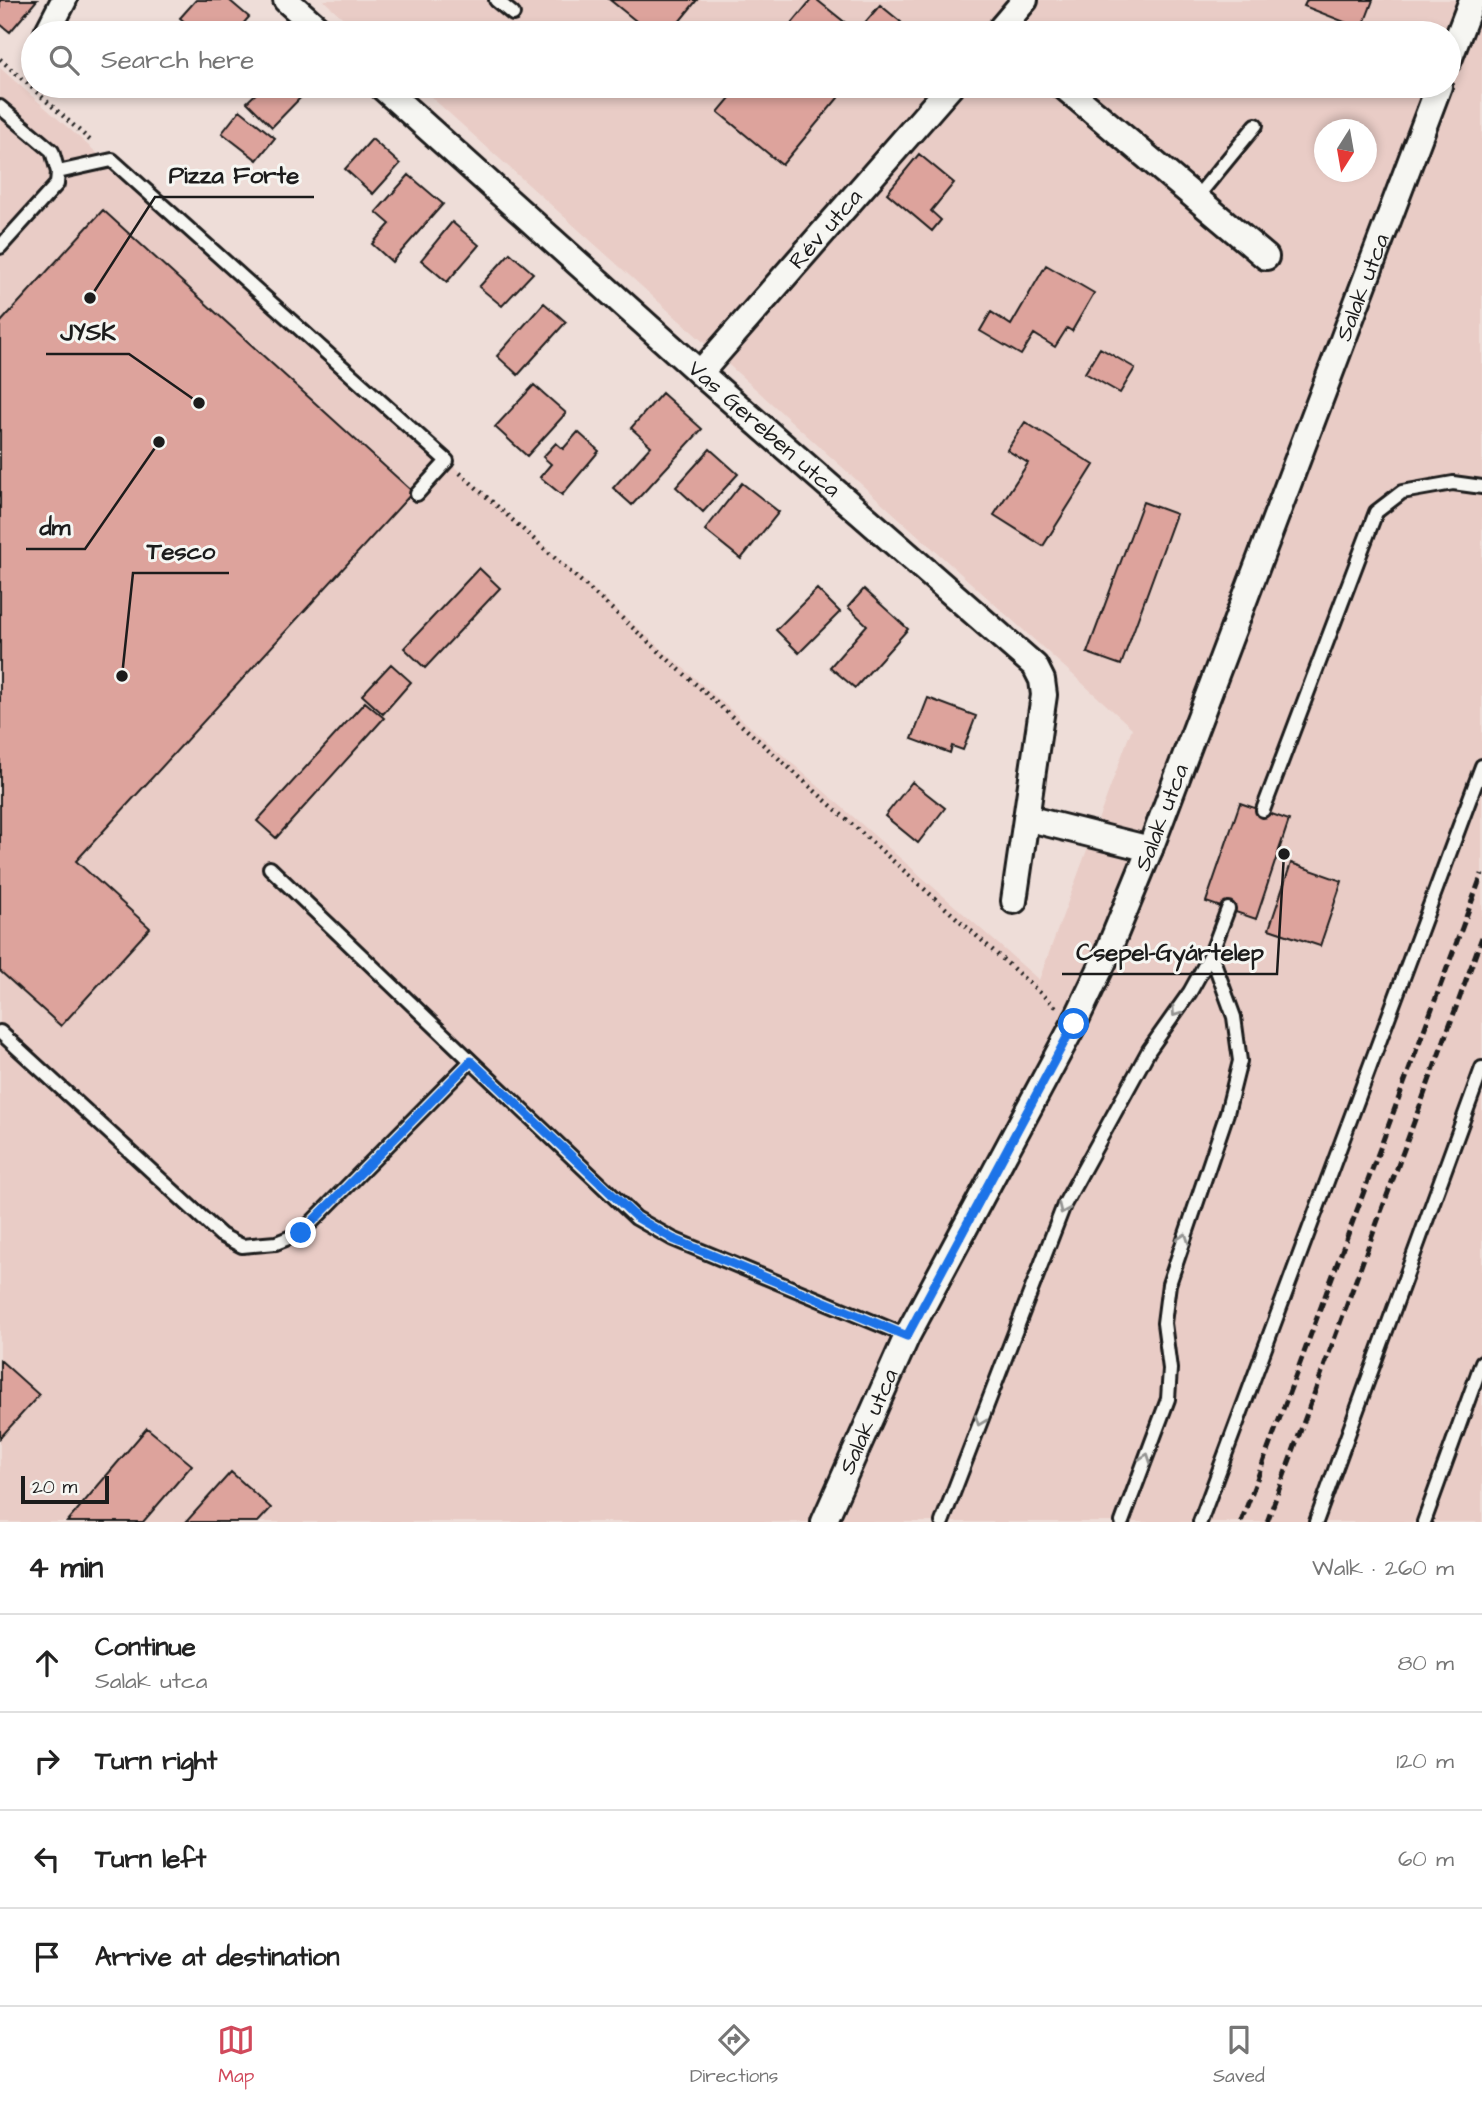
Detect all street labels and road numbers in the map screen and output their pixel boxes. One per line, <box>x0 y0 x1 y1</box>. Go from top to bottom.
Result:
street label: Rév utca <box>782 182 870 276</box>
street label: Salak utca <box>1328 229 1398 346</box>
street label: Vas Gereben utca <box>680 353 848 505</box>
street label: Salak utca <box>1127 759 1197 876</box>
street label: Salak utca <box>831 1363 906 1479</box>

